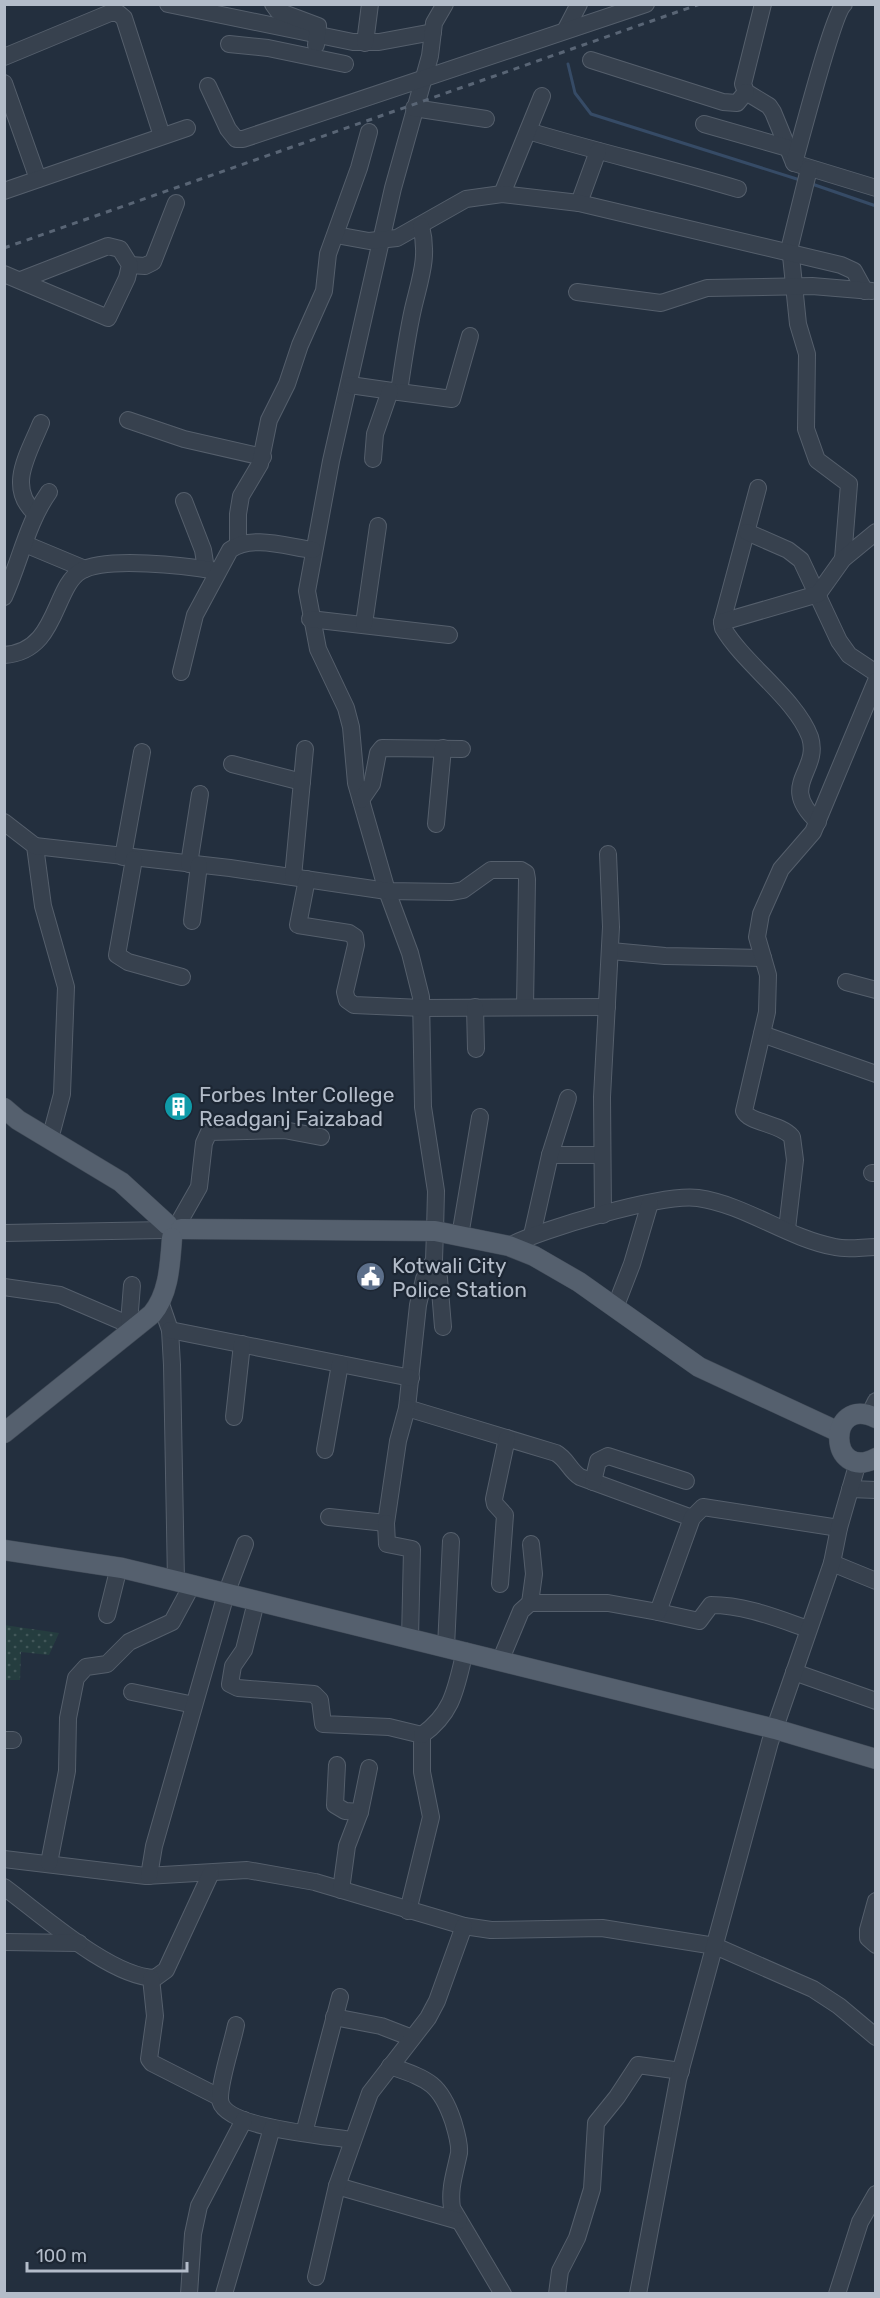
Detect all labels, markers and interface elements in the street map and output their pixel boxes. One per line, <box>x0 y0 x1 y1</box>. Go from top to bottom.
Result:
place label: Forbes Inter College Readganj Faizabad <box>199 1082 394 1131</box>
building icon: Forbes Inter College Readganj Faizabad <box>162 1090 194 1122</box>
place label: Kotwali City Police Station <box>392 1253 527 1302</box>
public building icon: Kotwali City Police Station <box>355 1261 387 1293</box>
scale bar <box>27 2235 188 2273</box>
text: 100 m <box>36 2245 87 2267</box>

